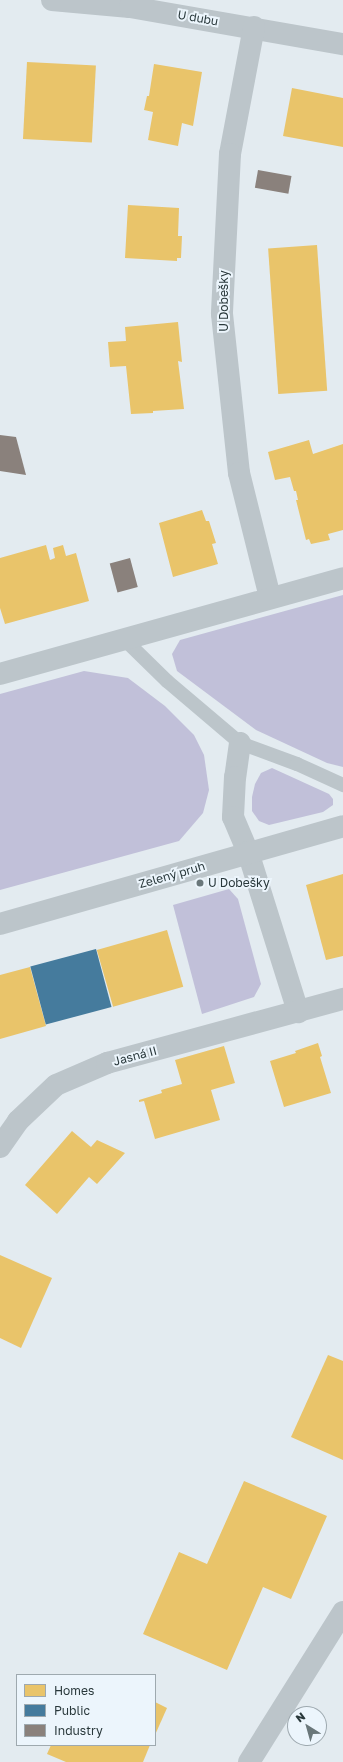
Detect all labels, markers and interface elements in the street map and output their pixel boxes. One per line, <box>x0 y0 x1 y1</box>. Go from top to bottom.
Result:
street label: U dubu <box>177 7 219 29</box>
street label: U Dobešky <box>217 270 231 332</box>
street label: Zelený pruh <box>137 859 207 891</box>
place label: U Dobešky <box>208 876 270 890</box>
marker: U Dobešky <box>195 878 205 888</box>
street label: Jasná II <box>112 1043 158 1069</box>
legend <box>16 1674 156 1746</box>
text: Homes <box>54 1683 94 1698</box>
text: Public <box>54 1703 90 1718</box>
north arrow <box>287 1706 327 1746</box>
text: N <box>293 1709 307 1725</box>
text: Industry <box>54 1723 103 1738</box>

